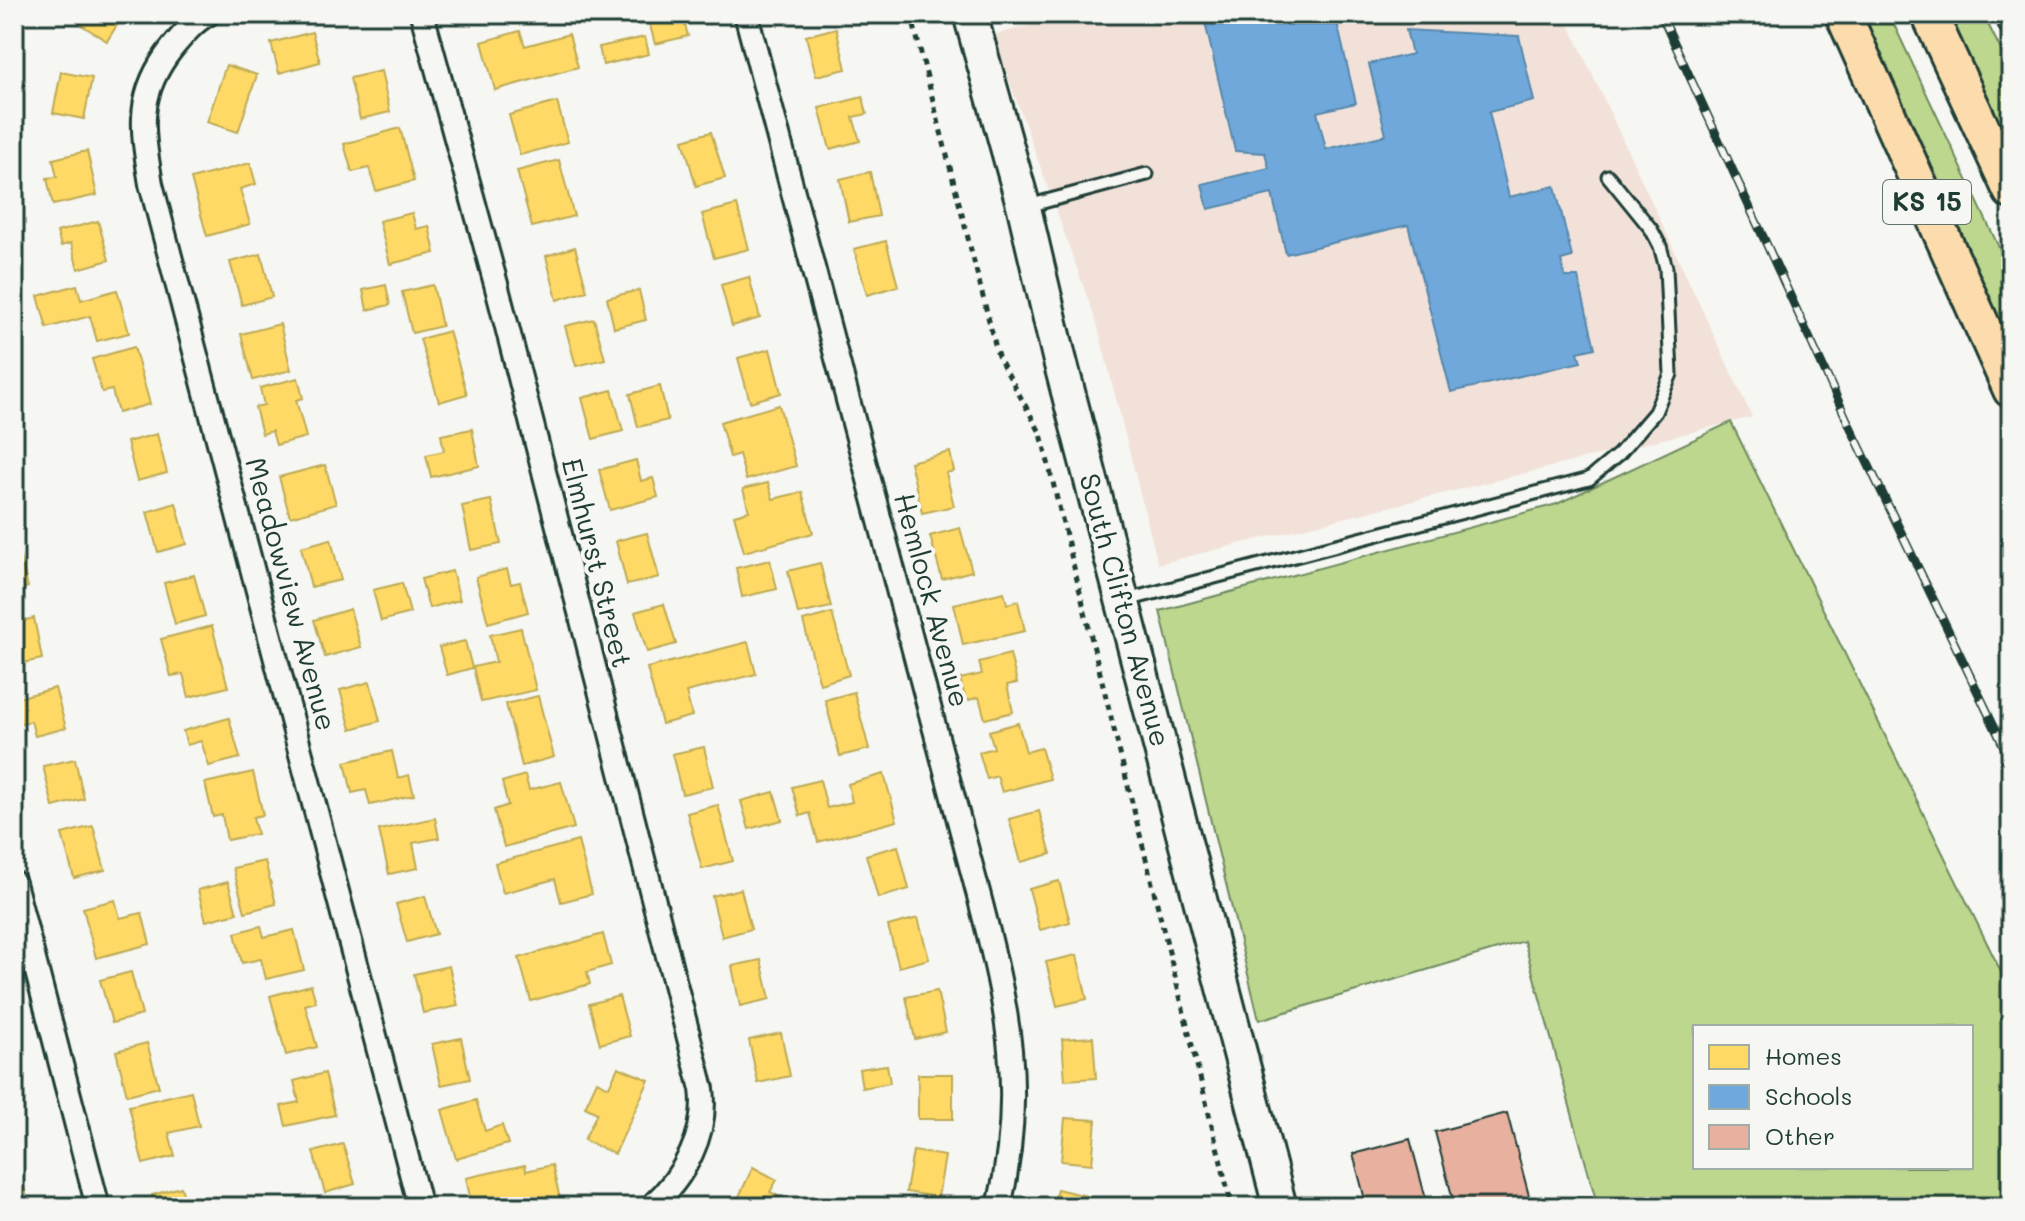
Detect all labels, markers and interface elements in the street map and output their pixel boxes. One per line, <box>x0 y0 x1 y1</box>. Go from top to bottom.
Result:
road number: KS 15 <box>1883 180 1971 224</box>
street label: Meadowview Avenue <box>238 453 346 734</box>
street label: Elmhurst Street <box>555 454 641 671</box>
street label: South Clifton Avenue <box>1072 469 1180 750</box>
street label: Hemlock Avenue <box>887 489 979 711</box>
legend <box>1693 1025 1973 1169</box>
text: Homes <box>1765 1040 1842 1071</box>
text: Schools <box>1765 1080 1852 1111</box>
text: Other <box>1765 1120 1835 1151</box>

